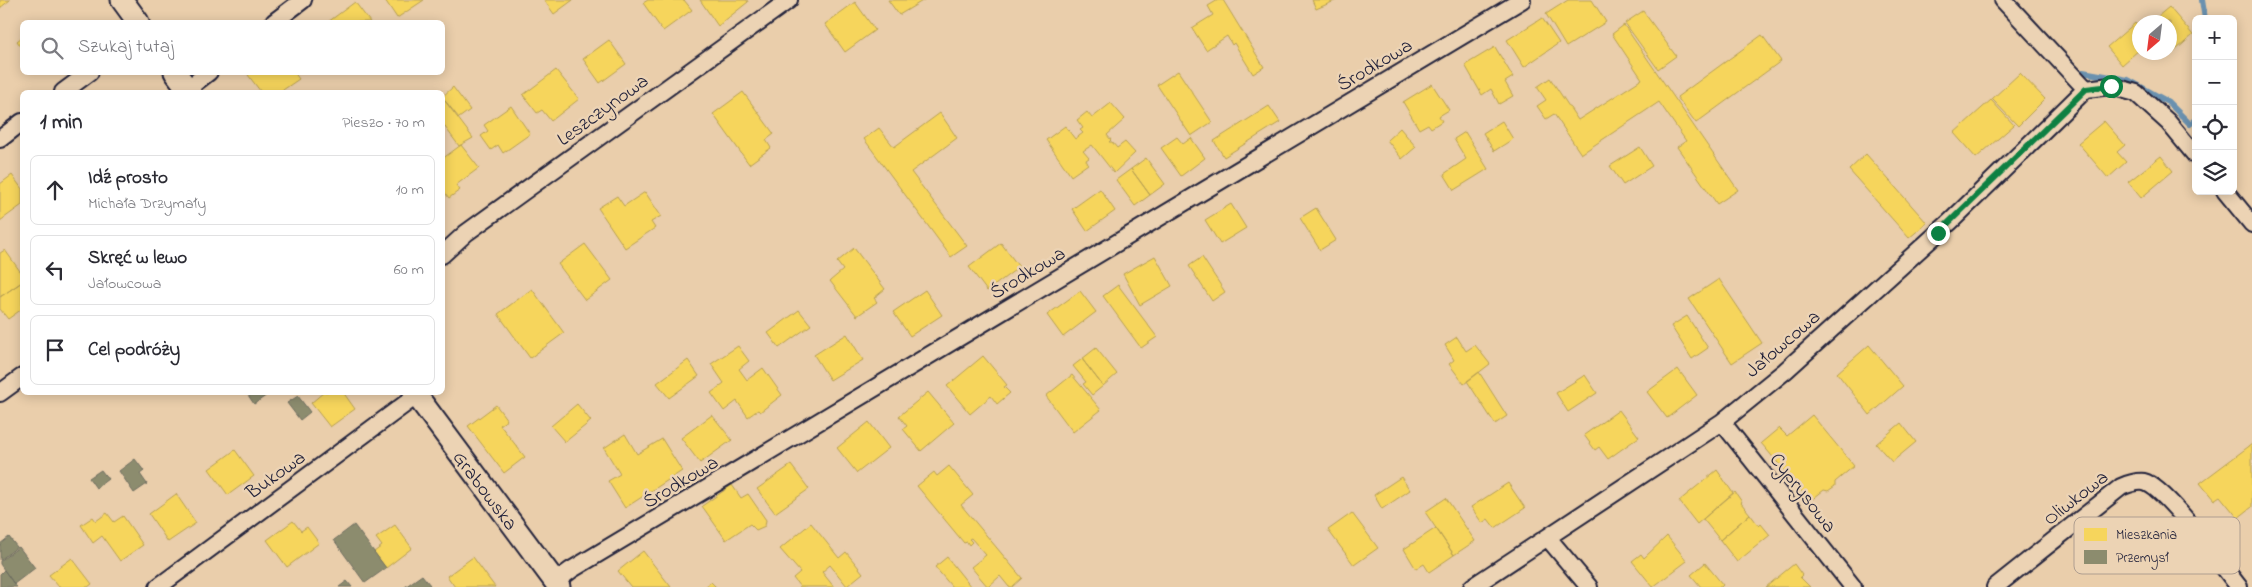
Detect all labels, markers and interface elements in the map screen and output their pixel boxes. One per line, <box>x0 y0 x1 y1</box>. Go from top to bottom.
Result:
north arrow <box>2132 15 2177 60</box>
map controls <box>2192 15 2237 195</box>
button: + <box>2192 15 2237 60</box>
search box <box>20 20 445 75</box>
street label: Środkowa <box>1332 32 1419 100</box>
icon: search <box>38 34 66 62</box>
text: Szukaj tutaj <box>78 34 174 61</box>
button: − <box>2192 60 2237 105</box>
street label: Leszczynowa <box>551 68 655 154</box>
route start <box>2100 75 2123 98</box>
button: locate <box>2192 105 2237 150</box>
text: 1 min <box>40 108 82 138</box>
text: Pieszo · 70 m <box>342 111 425 135</box>
button: layers <box>2192 150 2237 195</box>
text: Idź prosto <box>88 165 168 192</box>
icon: ahead <box>41 176 69 204</box>
text: 10 m <box>396 178 424 202</box>
text: Michała Drzymały <box>88 192 206 216</box>
route end <box>1927 222 1950 245</box>
street label: Środkowa <box>985 240 1072 308</box>
text: Skręć w lewo <box>88 245 187 272</box>
icon: left <box>41 256 69 284</box>
text: 60 m <box>394 258 424 282</box>
text: Jałowcowa <box>88 272 161 296</box>
street label: Jałowcowa <box>1740 304 1828 386</box>
icon: arrive <box>41 336 69 364</box>
text: Cel podróży <box>88 337 180 364</box>
street label: Bukowa <box>240 444 312 508</box>
street label: Grabowska <box>444 445 524 538</box>
street label: Cyprysowa <box>1761 447 1843 540</box>
street label: Środkowa <box>638 449 725 517</box>
street label: Oliwkowa <box>2038 464 2115 534</box>
legend <box>2074 517 2240 574</box>
text: Mieszkania <box>2116 525 2177 546</box>
text: Przemysł <box>2116 548 2170 570</box>

